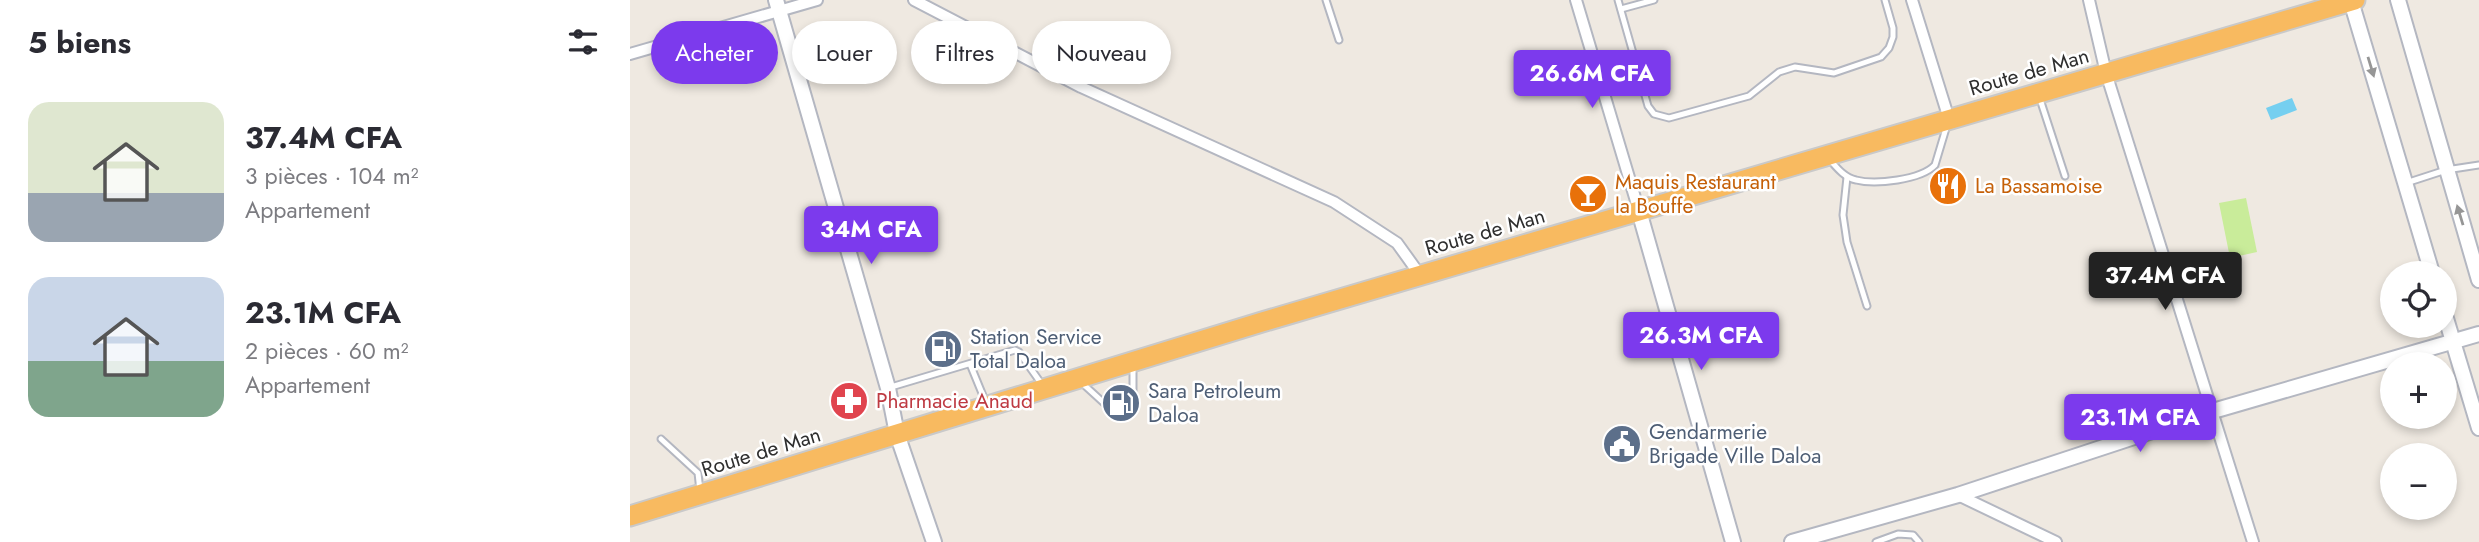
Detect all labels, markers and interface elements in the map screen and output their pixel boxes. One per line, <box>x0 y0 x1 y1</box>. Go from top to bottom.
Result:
text: 5 biens <box>28 21 131 64</box>
chip: Acheter <box>651 21 778 84</box>
chip: Louer <box>792 21 897 84</box>
chip: Filtres <box>911 21 1018 84</box>
chip: Nouveau <box>1032 21 1171 84</box>
icon: filters <box>564 23 602 61</box>
street label: Route de Man <box>1965 41 2093 103</box>
pin: 26.6M CFA <box>1512 50 1672 110</box>
text: 26.6M CFA <box>1530 56 1654 90</box>
one-way arrow <box>2366 56 2376 77</box>
text: 37.4M CFA <box>245 116 402 159</box>
icon: home <box>84 130 168 214</box>
text: 3 pièces · 104 m² <box>245 159 419 193</box>
restaurant icon: La Bassamoise <box>1927 165 1969 207</box>
place label: Maquis Restaurant la Bouffe <box>1615 167 1776 221</box>
place label: La Bassamoise <box>1975 171 2102 201</box>
bar icon: Maquis Restaurant la Bouffe <box>1567 173 1609 215</box>
text: Appartement <box>245 193 370 227</box>
street label: Route de Man <box>1421 201 1549 263</box>
one-way arrow <box>2454 204 2464 225</box>
pin: 34M CFA <box>806 206 936 266</box>
text: 34M CFA <box>820 212 922 246</box>
pin: 37.4M CFA <box>2085 252 2245 312</box>
text: 37.4M CFA <box>2105 258 2225 292</box>
map controls <box>2380 261 2457 520</box>
button: locate <box>2380 261 2457 338</box>
text: 23.1M CFA <box>245 291 401 334</box>
icon: home <box>84 305 168 389</box>
pin: 26.3M CFA <box>1621 312 1781 372</box>
text: 26.3M CFA <box>1639 318 1763 352</box>
place label: Station Service Total Daloa <box>970 322 1102 376</box>
fuel station icon: Station Service Total Daloa <box>922 328 964 370</box>
text: 2 pièces · 60 m² <box>245 334 409 368</box>
button: + <box>2380 352 2457 429</box>
text: Appartement <box>245 368 370 402</box>
place label: Sara Petroleum Daloa <box>1148 376 1281 430</box>
pharmacy icon: Pharmacie Anaud <box>828 380 870 422</box>
fuel station icon: Sara Petroleum Daloa <box>1100 382 1142 424</box>
place label: Pharmacie Anaud <box>876 386 1033 416</box>
pin: 23.1M CFA <box>2060 394 2220 454</box>
text: 23.1M CFA <box>2080 400 2200 434</box>
place label: Gendarmerie Brigade Ville Daloa <box>1649 417 1821 471</box>
street label: Route de Man <box>697 420 825 484</box>
public building icon: Gendarmerie Brigade Ville Daloa <box>1601 423 1643 465</box>
button: − <box>2380 443 2457 520</box>

